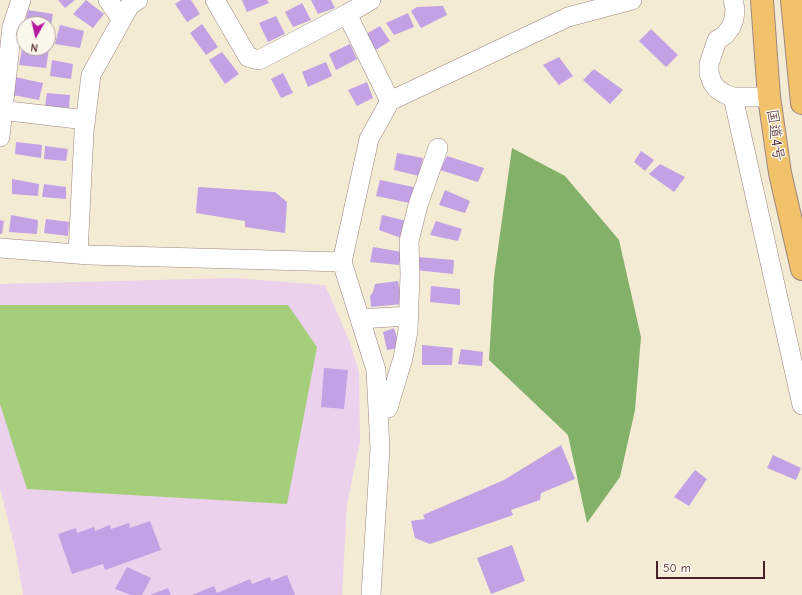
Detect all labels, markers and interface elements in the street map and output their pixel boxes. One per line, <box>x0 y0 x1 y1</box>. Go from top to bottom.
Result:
north arrow <box>16 16 56 56</box>
text: N <box>30 40 39 54</box>
street label: 国道4号 <box>762 108 788 162</box>
scale bar <box>658 553 767 579</box>
text: 50 m <box>663 561 691 575</box>

